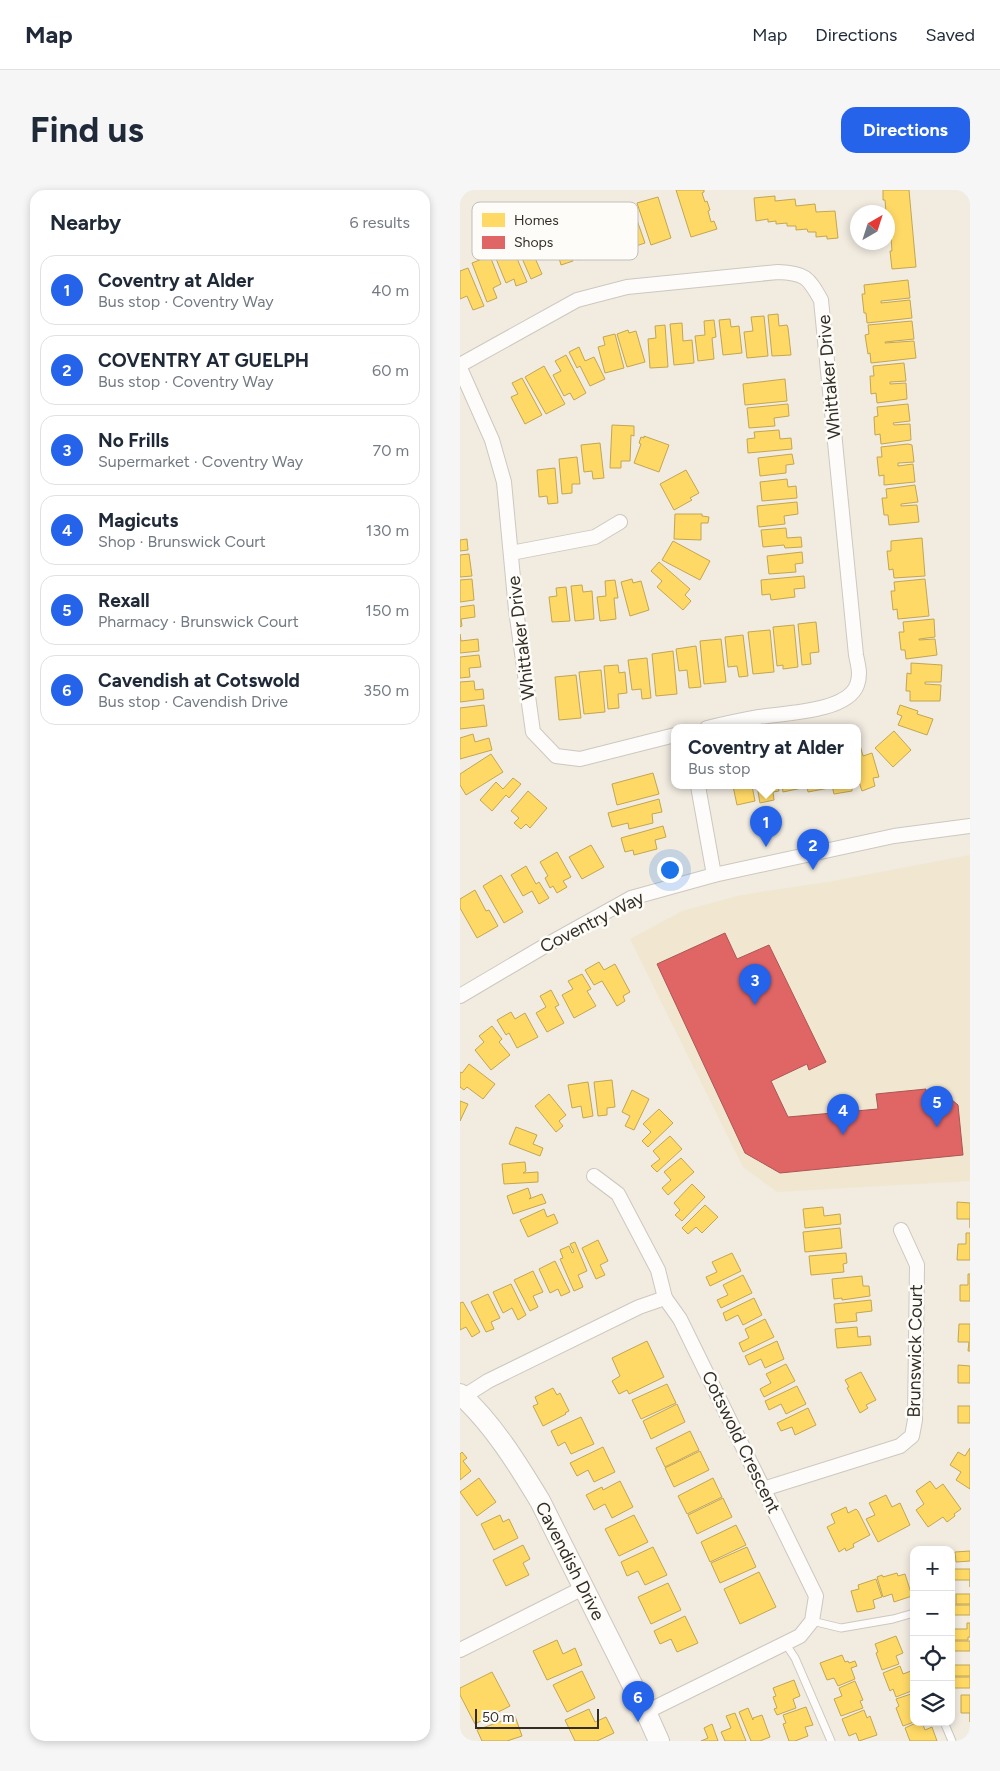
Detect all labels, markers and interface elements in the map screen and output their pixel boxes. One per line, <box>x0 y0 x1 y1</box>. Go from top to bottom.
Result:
text: Map <box>25 20 73 49</box>
text: Map <box>752 24 787 46</box>
text: Directions <box>815 24 897 46</box>
text: Saved <box>925 24 975 46</box>
button: Directions <box>841 107 970 153</box>
text: Find us <box>30 109 144 151</box>
legend <box>472 202 638 260</box>
north arrow <box>850 205 895 250</box>
text: Nearby <box>50 210 121 235</box>
text: Homes <box>514 212 559 229</box>
text: 6 results <box>349 213 410 232</box>
text: Shops <box>514 234 553 251</box>
text: Coventry at Alder <box>98 269 254 292</box>
text: 1 <box>64 281 70 300</box>
text: 40 m <box>371 281 409 300</box>
text: Bus stop · Coventry Way <box>98 292 274 311</box>
street label: Whittaker Drive <box>813 314 845 440</box>
text: COVENTRY AT GUELPH <box>98 349 309 372</box>
text: 2 <box>62 361 72 380</box>
text: 60 m <box>372 361 409 380</box>
text: Bus stop · Coventry Way <box>98 372 274 391</box>
text: No Frills <box>98 429 169 452</box>
text: 3 <box>63 441 71 460</box>
text: 70 m <box>373 441 409 460</box>
text: Supermarket · Coventry Way <box>98 452 303 471</box>
text: Magicuts <box>98 509 178 532</box>
text: 4 <box>62 521 72 540</box>
text: 130 m <box>366 521 409 540</box>
text: Shop · Brunswick Court <box>98 532 266 551</box>
street label: Whittaker Drive <box>502 575 540 701</box>
text: Rexall <box>98 589 150 612</box>
text: 5 <box>62 601 72 620</box>
text: 150 m <box>365 601 409 620</box>
text: Pharmacy · Brunswick Court <box>98 612 299 631</box>
text: Cavendish at Cotswold <box>98 669 300 692</box>
text: 6 <box>62 681 72 700</box>
text: 350 m <box>363 681 409 700</box>
text: Bus stop · Cavendish Drive <box>98 692 288 711</box>
popup <box>671 724 861 789</box>
text: Coventry at Alder <box>688 736 844 759</box>
text: Bus stop <box>688 759 750 778</box>
pin: 1 <box>750 806 782 847</box>
pin: 2 <box>797 829 829 870</box>
your location <box>657 857 683 883</box>
street label: Coventry Way <box>536 886 648 958</box>
pin: 3 <box>739 964 771 1005</box>
pin: 5 <box>921 1086 953 1127</box>
pin: 4 <box>827 1094 859 1135</box>
street label: Brunswick Court <box>903 1284 927 1418</box>
street label: Cotswold Crescent <box>697 1367 785 1517</box>
street label: Cavendish Drive <box>531 1498 609 1624</box>
map controls <box>910 1546 955 1726</box>
button: + <box>910 1546 955 1591</box>
button: − <box>910 1591 955 1636</box>
button: locate <box>910 1636 955 1681</box>
pin: 6 <box>622 1681 654 1722</box>
button: layers <box>910 1681 955 1726</box>
scale bar <box>475 1706 599 1729</box>
text: 50 m <box>482 1709 514 1726</box>

